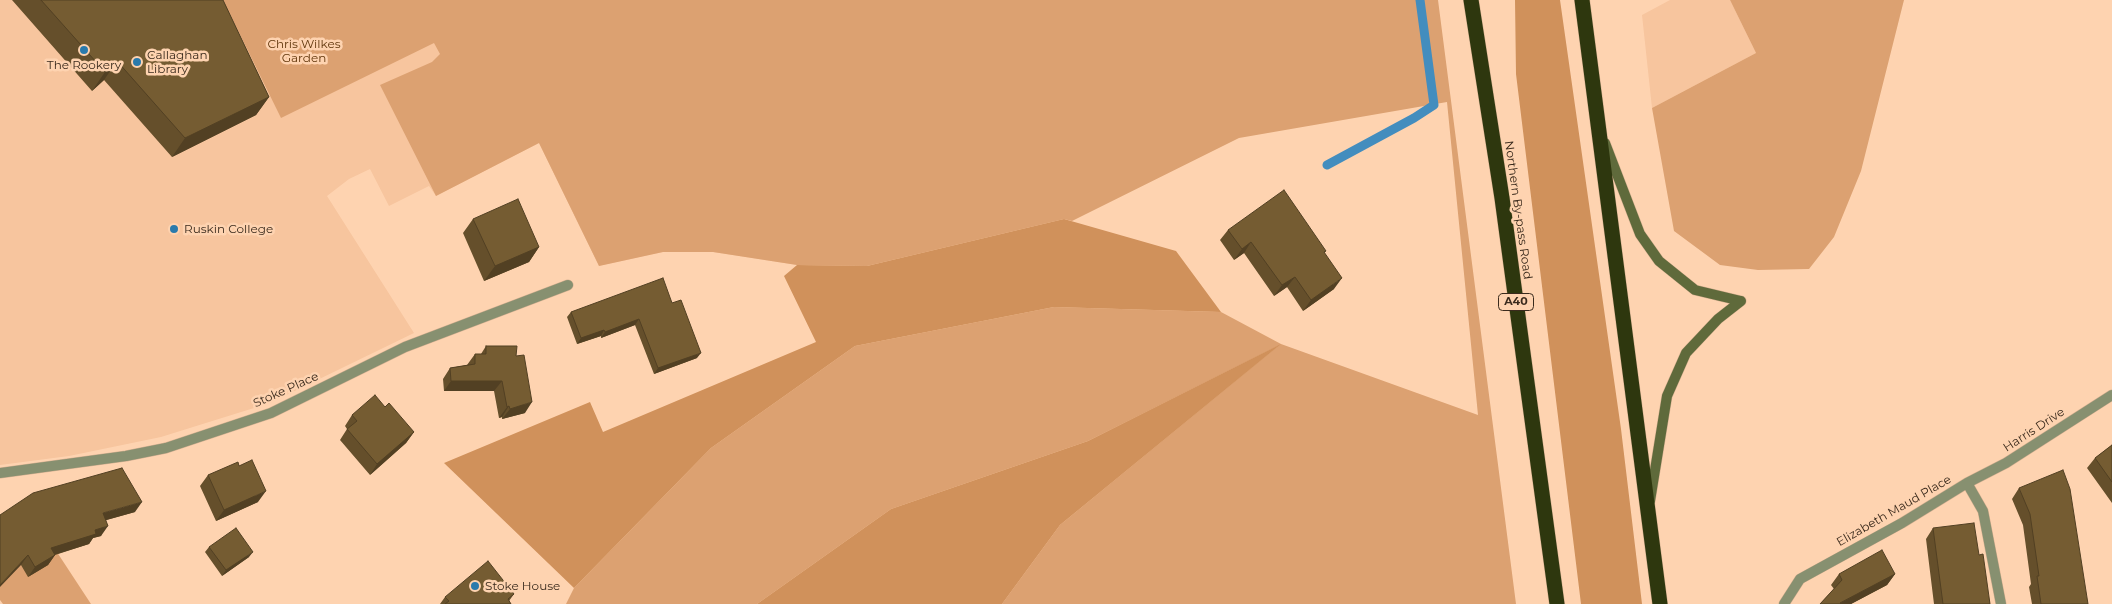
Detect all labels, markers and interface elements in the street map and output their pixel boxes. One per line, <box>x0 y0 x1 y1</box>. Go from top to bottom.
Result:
park label: Chris Wilkes Garden <box>267 37 341 65</box>
marker: The Rookery <box>78 44 90 56</box>
place label: Callaghan Library <box>147 48 208 76</box>
marker: Callaghan Library <box>131 56 143 68</box>
place label: The Rookery <box>47 58 121 72</box>
street label: Northern By-pass Road <box>1501 140 1535 280</box>
place label: Ruskin College <box>184 222 273 236</box>
marker: Ruskin College <box>168 223 180 235</box>
road number: A40 <box>1498 294 1534 310</box>
street label: Stoke Place <box>251 369 321 411</box>
street label: Harris Drive <box>2001 405 2067 455</box>
street label: Elizabeth Maud Place <box>1834 472 1954 550</box>
place label: Stoke House <box>485 579 560 593</box>
marker: Stoke House <box>469 580 481 592</box>

